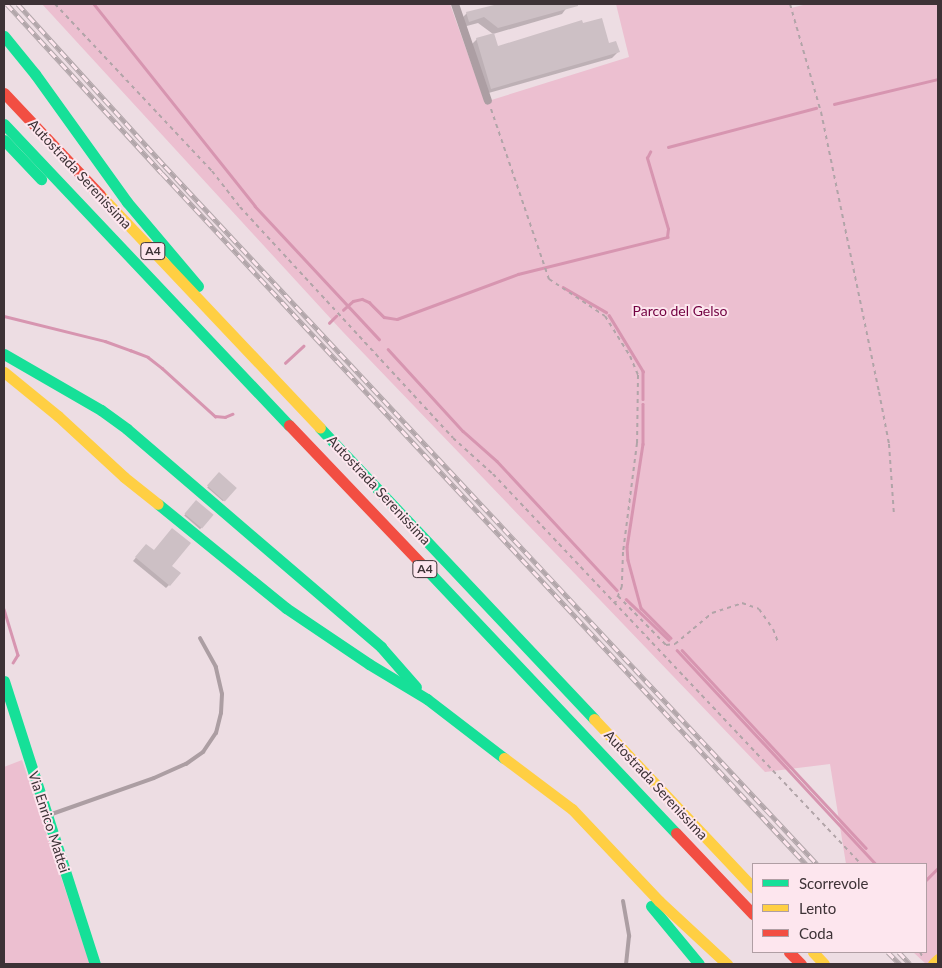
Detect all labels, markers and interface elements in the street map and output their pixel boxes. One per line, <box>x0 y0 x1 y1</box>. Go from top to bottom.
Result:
street label: Autostrada Serenissima <box>25 116 135 232</box>
road number: A4 <box>139 242 167 260</box>
park label: Parco del Gelso <box>633 303 727 319</box>
street label: Autostrada Serenissima <box>324 432 434 548</box>
road number: A4 <box>411 560 439 578</box>
street label: Autostrada Serenissima <box>601 727 711 843</box>
street label: Via Enrico Mattei <box>25 769 73 875</box>
legend <box>752 863 927 953</box>
text: Scorrevole <box>799 874 869 892</box>
text: Lento <box>799 899 836 917</box>
text: Coda <box>799 924 833 942</box>

